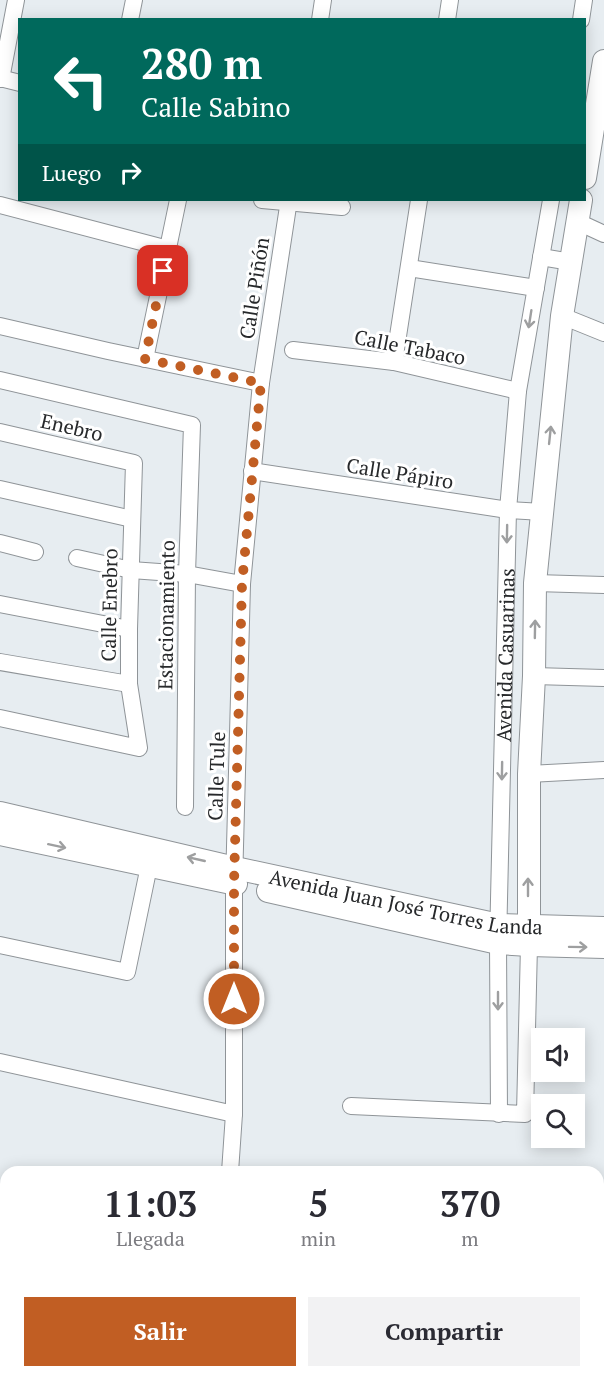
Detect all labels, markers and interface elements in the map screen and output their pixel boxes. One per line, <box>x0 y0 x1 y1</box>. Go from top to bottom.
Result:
text: 280 m <box>141 35 262 91</box>
icon: left <box>42 42 120 120</box>
text: Calle Sabino <box>141 89 290 125</box>
icon: right <box>114 156 147 189</box>
text: Luego <box>42 158 102 187</box>
street label: Calle Piñón <box>233 235 275 341</box>
pin <box>137 245 188 296</box>
icon: arrive <box>146 254 179 287</box>
one-way arrow <box>525 309 536 329</box>
street label: Calle Tabaco <box>352 323 468 371</box>
street label: Enebro <box>38 407 106 447</box>
one-way arrow <box>545 425 556 445</box>
street label: Calle Pápiro <box>345 451 455 495</box>
one-way arrow <box>502 523 513 543</box>
street label: Estacionamiento <box>151 540 181 690</box>
street label: Calle Enebro <box>95 548 123 662</box>
street label: Avenida Casuarinas <box>489 568 520 742</box>
one-way arrow <box>529 620 540 640</box>
street label: Calle Tule <box>201 731 231 821</box>
one-way arrow <box>496 760 508 780</box>
one-way arrow <box>47 841 66 852</box>
one-way arrow <box>186 853 205 865</box>
street label: Avenida Juan José Torres Landa <box>267 862 543 940</box>
one-way arrow <box>522 877 534 897</box>
one-way arrow <box>567 941 587 952</box>
position arrow <box>202 967 266 1031</box>
one-way arrow <box>492 991 504 1011</box>
map controls <box>531 1028 585 1148</box>
button: sound <box>531 1028 585 1082</box>
button: search <box>531 1094 585 1148</box>
text: 11:03 <box>104 1180 197 1227</box>
text: 5 <box>308 1180 329 1227</box>
text: 370 <box>439 1180 500 1227</box>
text: Llegada <box>116 1225 185 1252</box>
text: min <box>301 1225 336 1252</box>
text: m <box>461 1225 479 1252</box>
button: Salir <box>24 1297 296 1366</box>
button: Compartir <box>308 1297 580 1366</box>

